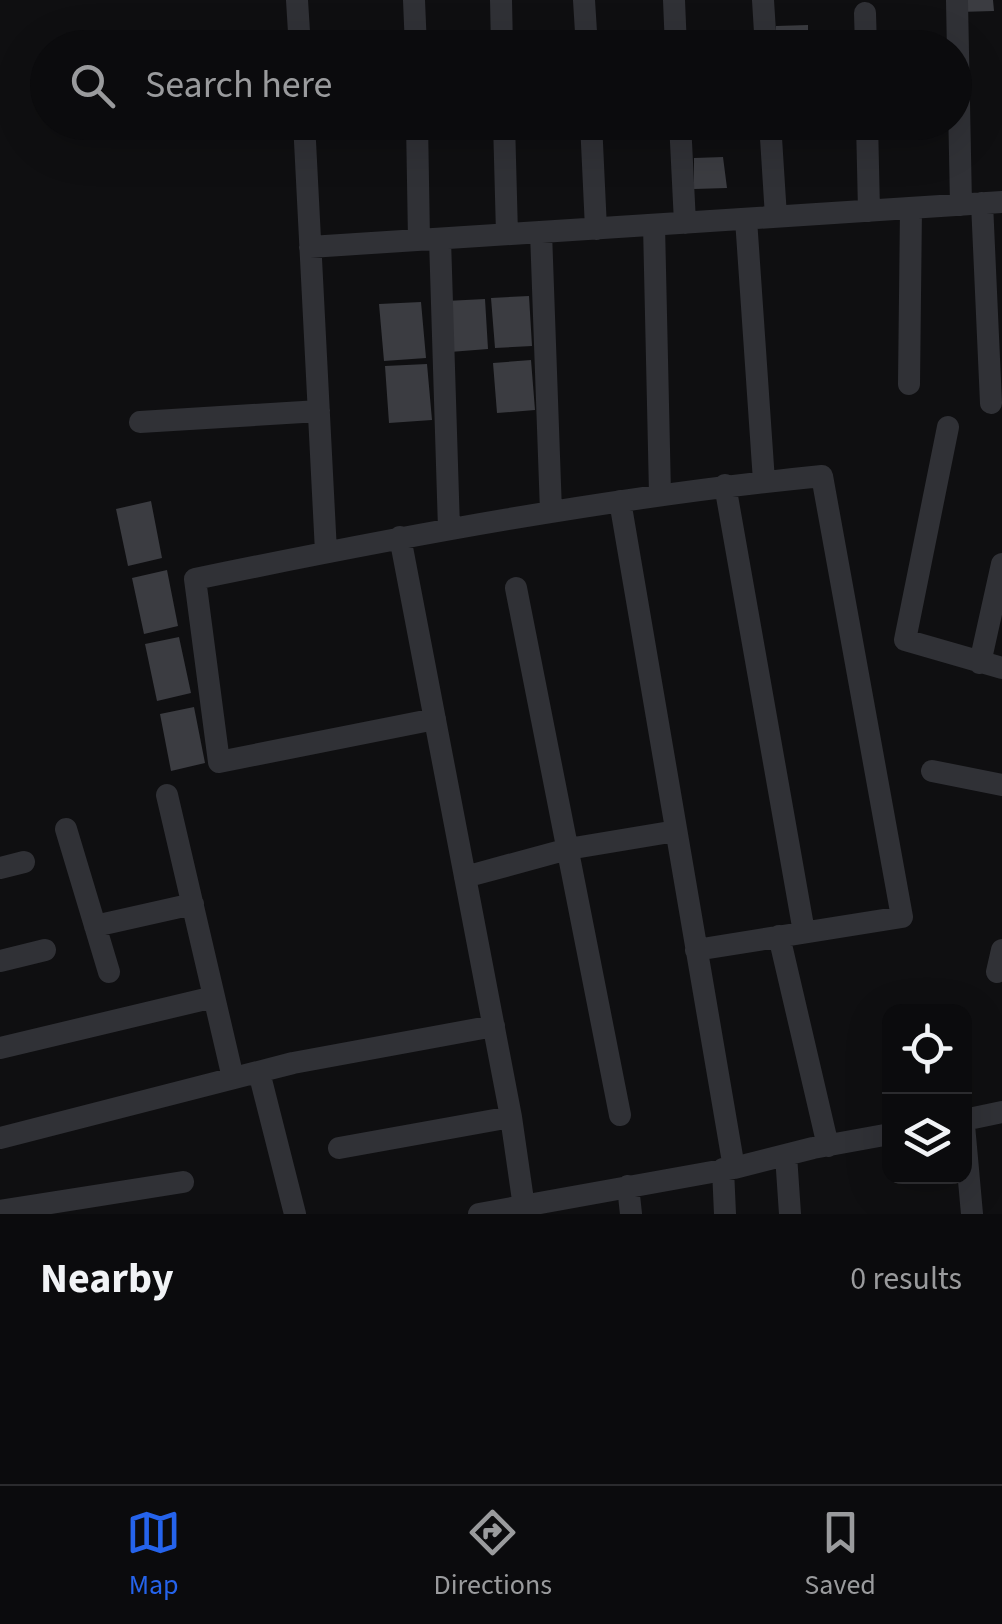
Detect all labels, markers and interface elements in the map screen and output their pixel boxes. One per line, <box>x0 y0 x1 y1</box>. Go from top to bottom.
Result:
search box <box>30 30 972 140</box>
icon: search <box>65 58 120 113</box>
text: Search here <box>145 58 332 112</box>
map controls <box>882 1004 972 1184</box>
button: locate <box>882 1004 972 1094</box>
button: layers <box>882 1094 972 1184</box>
text: Nearby <box>40 1249 174 1309</box>
text: 0 results <box>850 1256 962 1302</box>
tab: Map <box>126 1505 181 1605</box>
tab: Directions <box>434 1505 552 1605</box>
tab: Saved <box>804 1505 876 1605</box>

